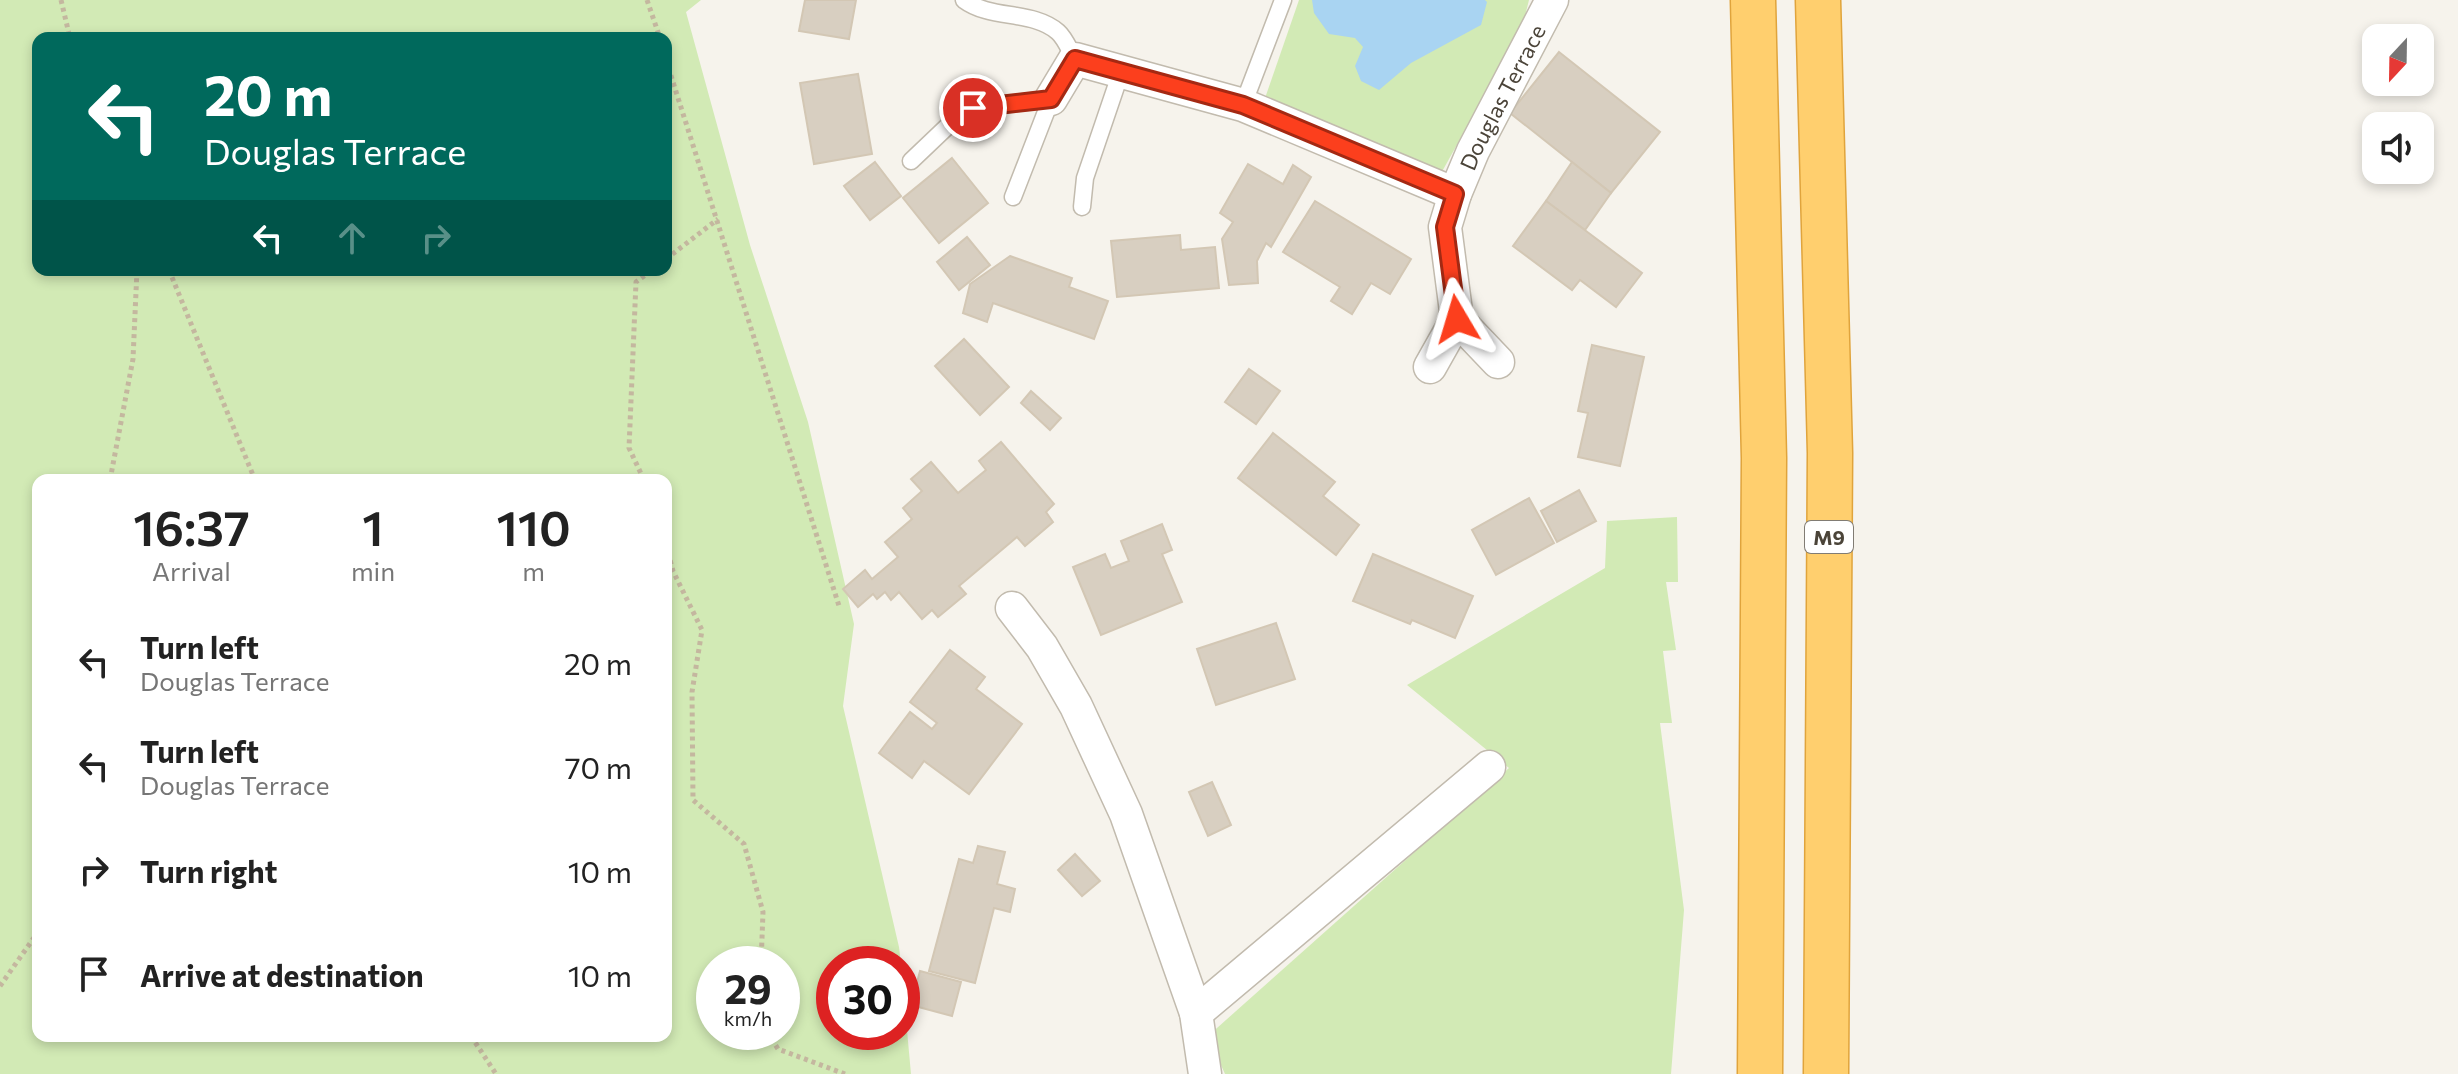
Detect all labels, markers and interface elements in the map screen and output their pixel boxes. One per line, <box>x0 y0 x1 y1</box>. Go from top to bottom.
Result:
street label: Douglas Terrace <box>1453 20 1550 174</box>
north arrow <box>2362 24 2434 96</box>
map controls <box>2362 24 2434 184</box>
text: 20 m <box>204 59 332 128</box>
icon: left <box>72 64 176 168</box>
pin <box>939 74 1007 142</box>
icon: arrive <box>951 86 995 130</box>
button: sound <box>2362 112 2434 184</box>
text: Douglas Terrace <box>204 128 466 172</box>
icon: left <box>246 216 290 260</box>
icon: ahead <box>330 216 374 260</box>
icon: right <box>414 216 458 260</box>
position arrow <box>1415 277 1499 361</box>
text: 16:37 <box>133 497 250 556</box>
text: 1 <box>362 497 384 556</box>
text: 110 <box>496 497 571 556</box>
road number: M9 <box>1805 521 1853 553</box>
text: Arrival <box>152 555 231 586</box>
text: min <box>351 555 395 586</box>
text: m <box>522 555 545 586</box>
text: Turn left <box>140 628 259 665</box>
icon: left <box>72 640 116 684</box>
text: 20 m <box>564 644 632 681</box>
text: Douglas Terrace <box>140 665 329 696</box>
text: Turn left <box>140 732 259 769</box>
icon: left <box>72 744 116 788</box>
text: 70 m <box>565 748 632 785</box>
text: Douglas Terrace <box>140 769 329 800</box>
icon: right <box>72 848 116 892</box>
text: Turn right <box>140 852 277 889</box>
text: 10 m <box>568 852 632 889</box>
speed limit sign: 30 <box>816 946 920 1050</box>
icon: arrive <box>72 952 116 996</box>
text: Arrive at destination <box>140 956 424 993</box>
text: 10 m <box>568 956 632 993</box>
text: 29 <box>724 963 772 1012</box>
text: km/h <box>724 1006 772 1030</box>

